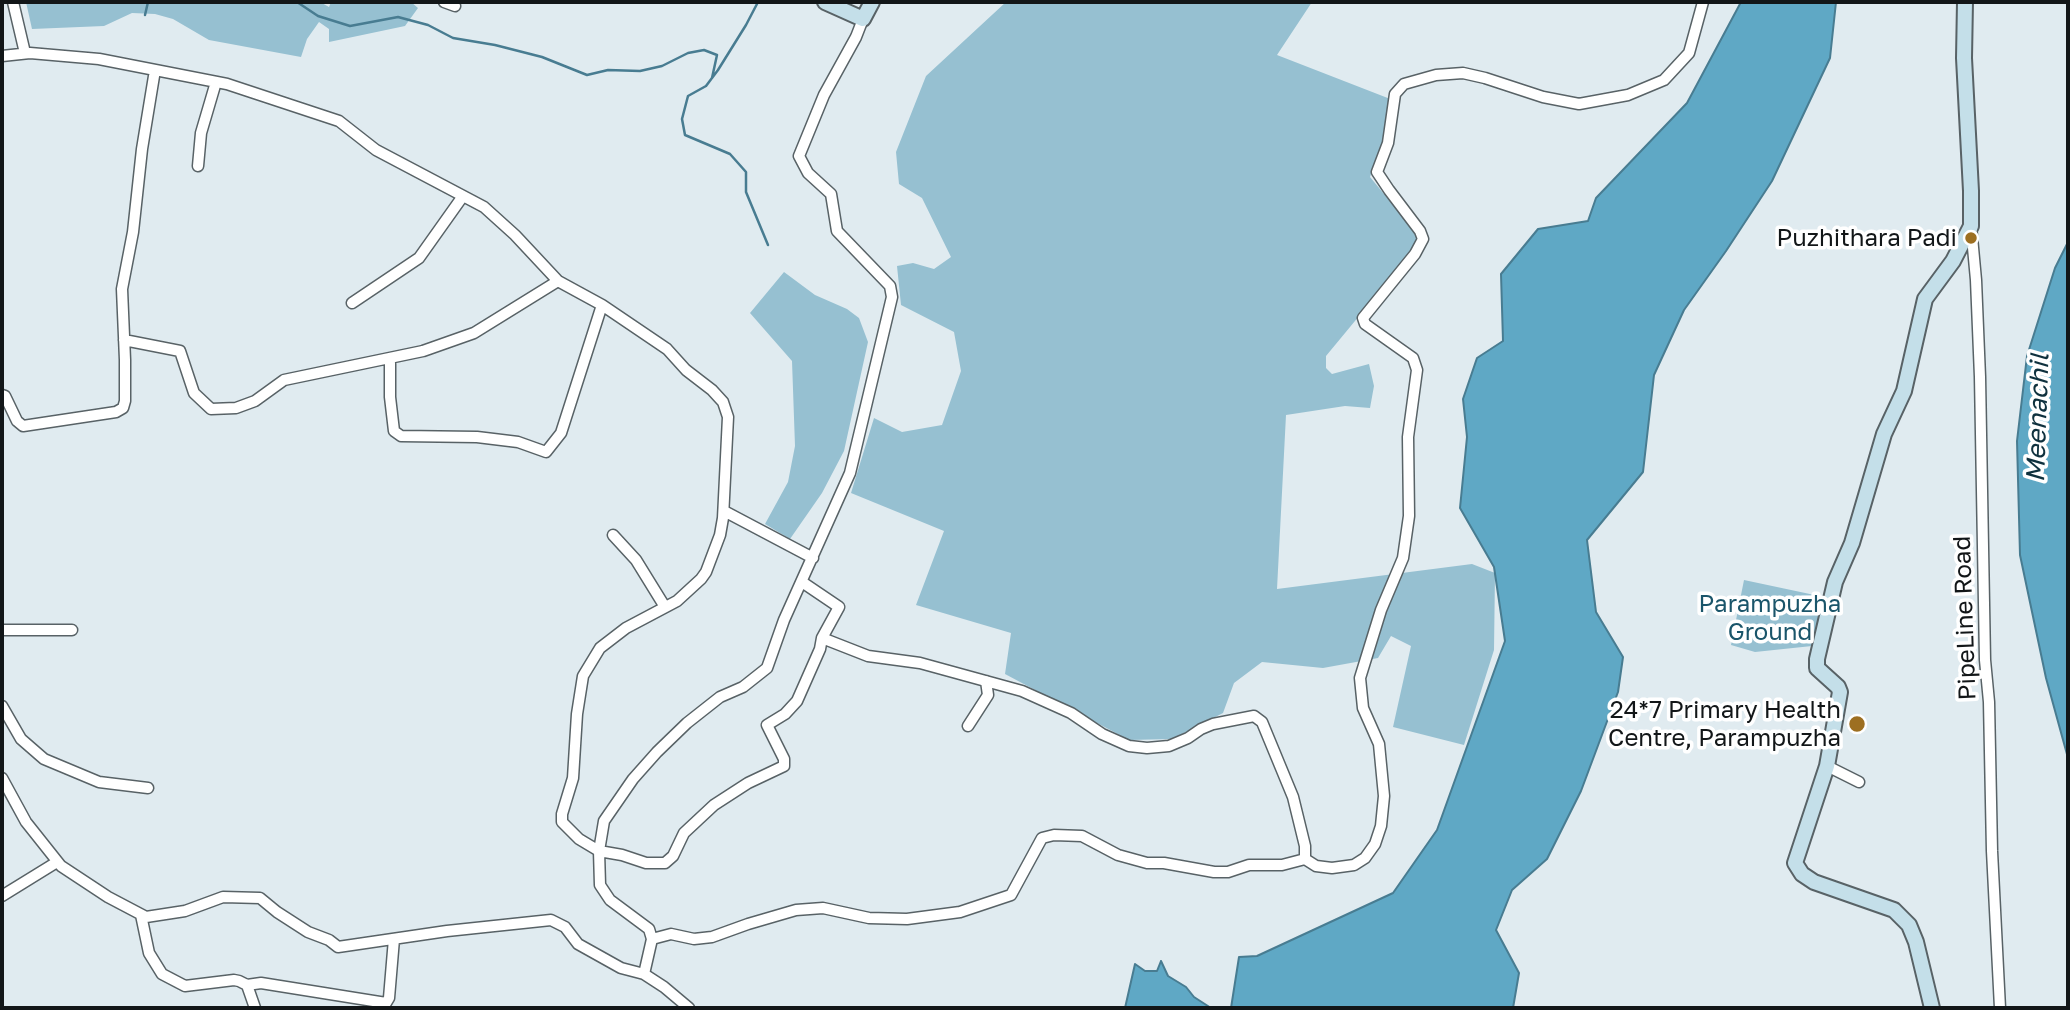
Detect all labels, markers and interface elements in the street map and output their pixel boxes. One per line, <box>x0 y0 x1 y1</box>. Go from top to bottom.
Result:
place label: Puzhithara Padi <box>1776 224 1957 252</box>
marker: Puzhithara Padi <box>1963 230 1979 246</box>
water label: Meenachil <box>2020 353 2056 483</box>
street label: PipeLine Road <box>1948 535 1982 701</box>
park label: Parampuzha Ground <box>1699 590 1841 646</box>
place label: 24*7 Primary Health Centre, Parampuzha <box>1608 696 1841 752</box>
marker: 24*7 Primary Health Centre, Parampuzha <box>1847 714 1867 734</box>

